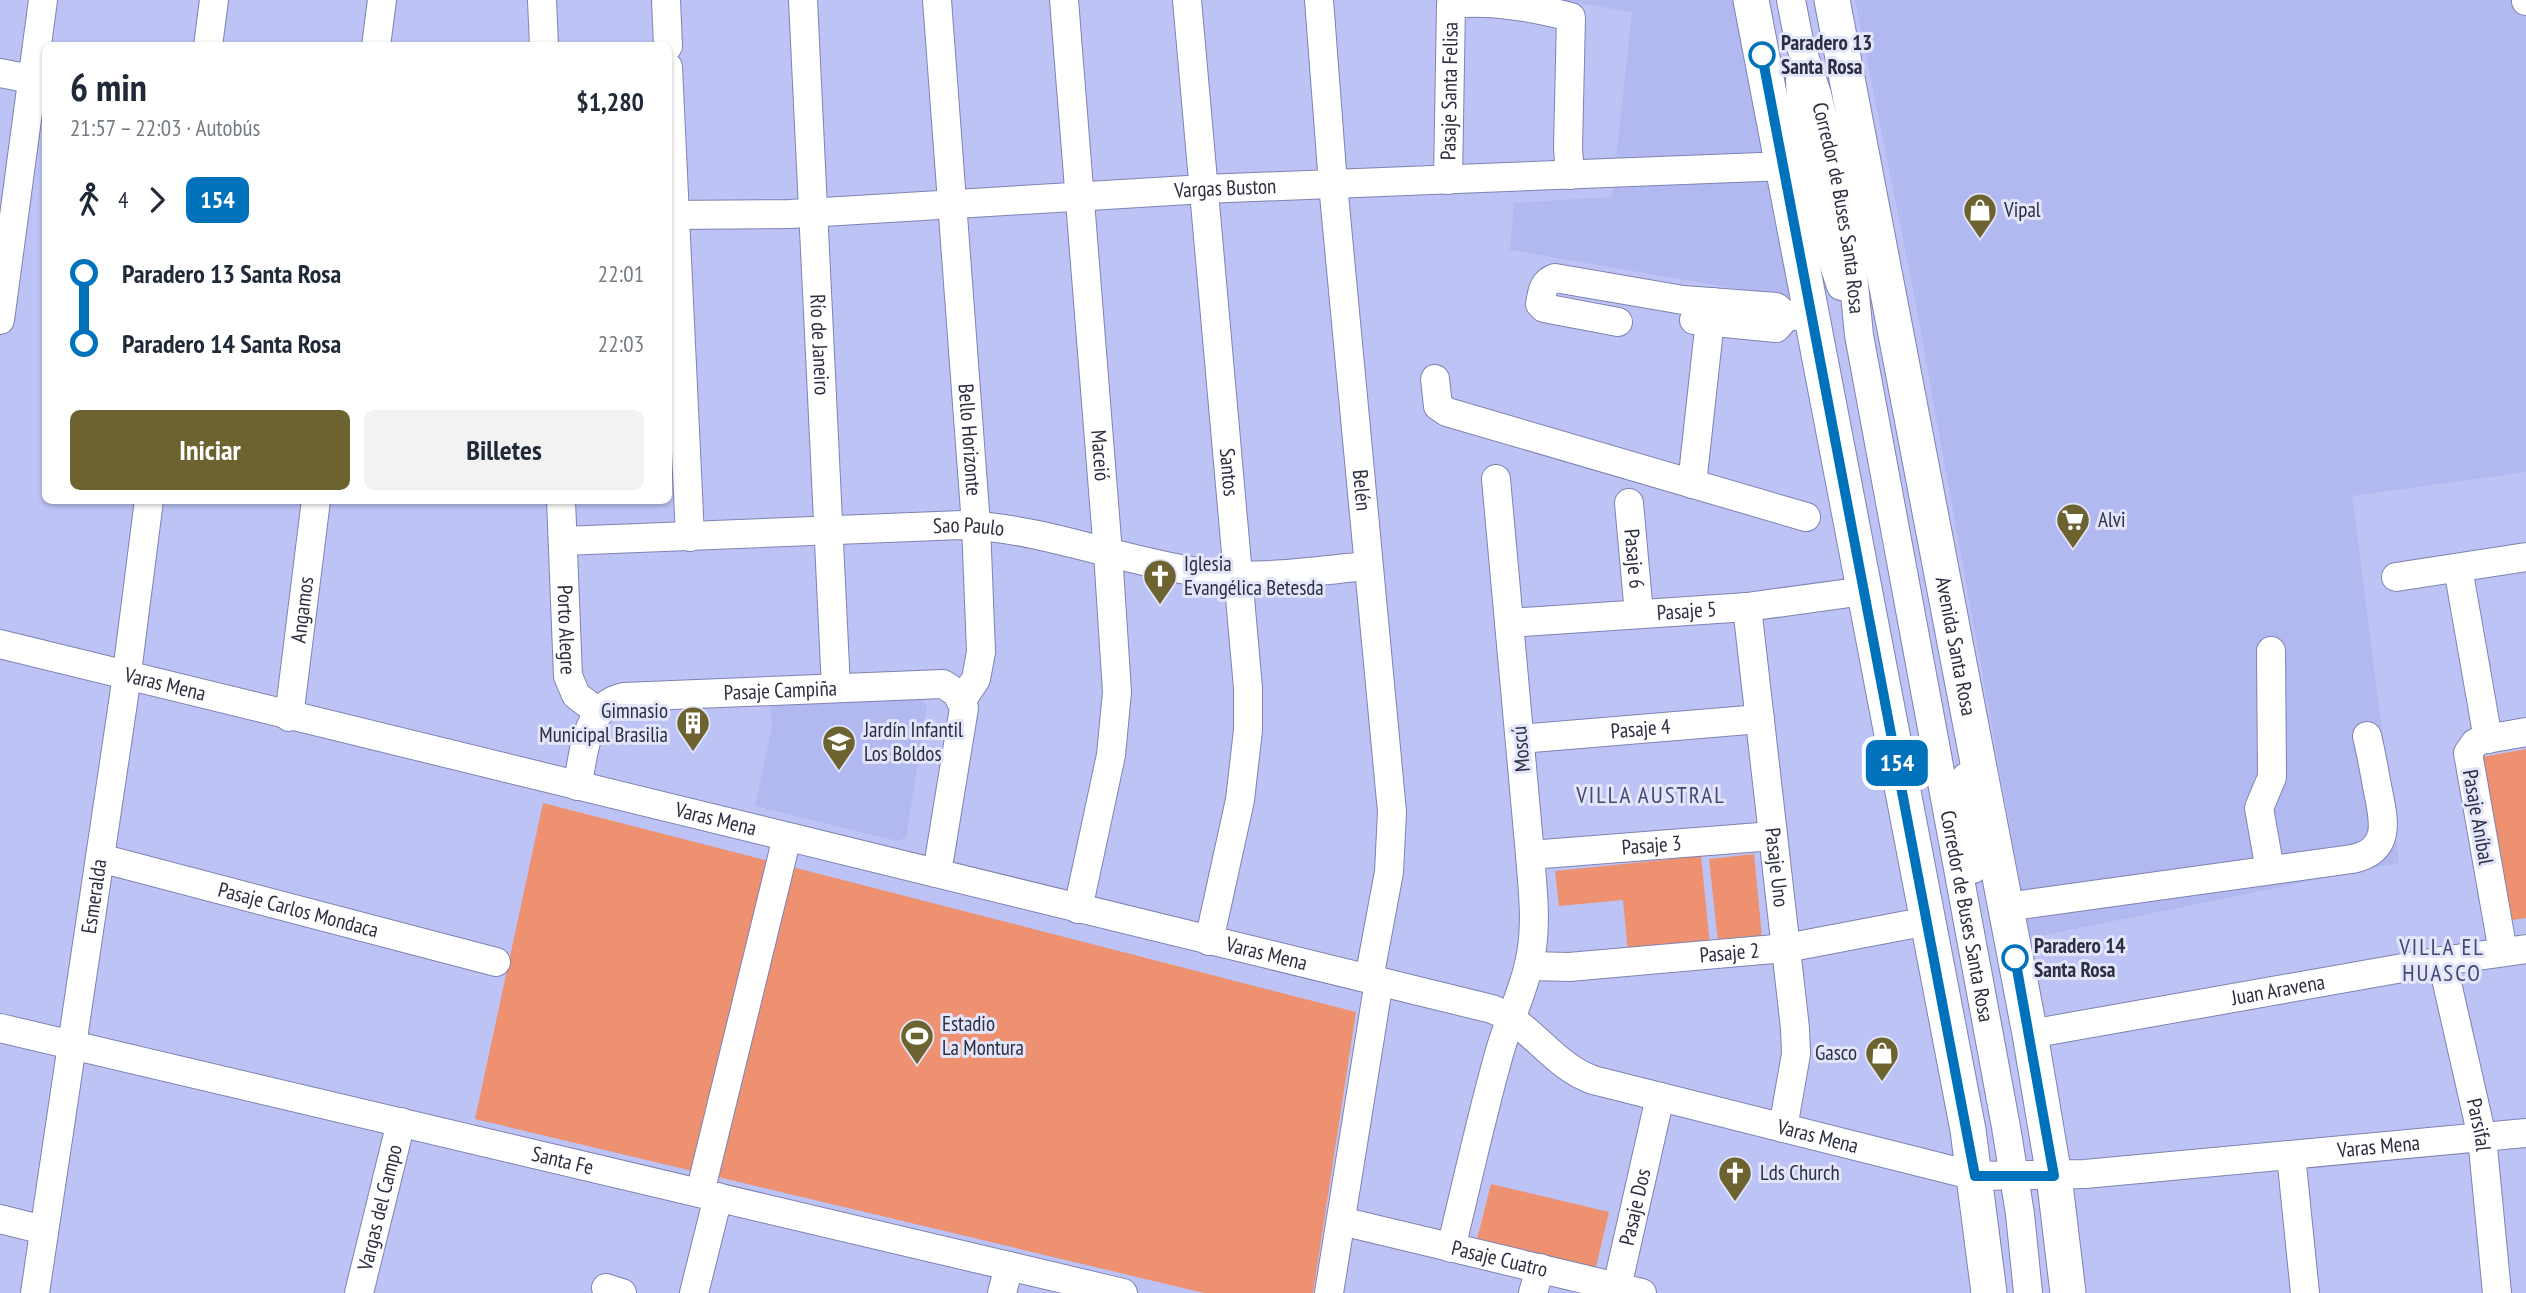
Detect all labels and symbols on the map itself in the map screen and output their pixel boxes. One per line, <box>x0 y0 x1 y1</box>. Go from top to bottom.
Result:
street label: Pasaje Santa Felisa <box>1434 22 1464 160</box>
place label: Paradero 13 Santa Rosa <box>1781 29 1872 80</box>
marker: Paradero 13 Santa Rosa <box>1749 42 1775 68</box>
street label: Corredor de Buses Santa Rosa <box>1807 99 1871 315</box>
street label: Vargas Buston <box>1172 172 1277 204</box>
shop icon: Vipal <box>1961 191 1999 240</box>
place label: Vipal <box>2003 196 2041 223</box>
street label: Río de Janeiro <box>804 293 836 396</box>
street label: Bello Horizonte <box>953 383 988 497</box>
street label: Maceió <box>1085 429 1116 482</box>
street label: Santos <box>1214 447 1245 497</box>
street label: Belén <box>1347 468 1378 512</box>
supermarket icon: Alvi <box>2054 501 2092 550</box>
place label: Alvi <box>2098 506 2126 533</box>
street label: Sao Paulo <box>932 511 1006 542</box>
street label: Pasaje 6 <box>1618 528 1651 590</box>
place label: Iglesia Evangélica Betesda <box>1184 550 1324 601</box>
church icon: Iglesia Evangélica Betesda <box>1141 557 1179 606</box>
street label: Avenida Santa Rosa <box>1930 574 1983 718</box>
street label: Angamos <box>284 575 319 644</box>
street label: Porto Alegre <box>551 585 582 675</box>
street label: Pasaje 5 <box>1656 595 1717 626</box>
street label: Varas Mena <box>121 661 209 707</box>
street label: Pasaje Campiña <box>723 674 838 706</box>
place label: Gimnasio Municipal Brasilia <box>539 697 668 748</box>
building icon: Gimnasio Municipal Brasilia <box>674 704 712 753</box>
street label: Pasaje 4 <box>1610 712 1672 744</box>
place label: Jardín Infantil Los Boldos <box>863 716 963 767</box>
school or university icon: Jardín Infantil Los Boldos <box>820 723 858 772</box>
street label: Moscú <box>1505 725 1536 773</box>
line badge: 154 <box>1857 740 1937 786</box>
street label: Pasaje Aníbal <box>2457 767 2500 867</box>
district label: VILLA AUSTRAL <box>1575 780 1726 809</box>
street label: Varas Mena <box>672 795 759 842</box>
street label: Corredor de Buses Santa Rosa <box>1935 808 2000 1024</box>
street label: Pasaje Uno <box>1759 826 1795 908</box>
street label: Pasaje 3 <box>1621 829 1683 861</box>
street label: Esmeralda <box>75 857 113 935</box>
street label: Pasaje Carlos Mondaca <box>215 876 381 944</box>
street label: Varas Mena <box>1222 930 1310 976</box>
place label: Paradero 14 Santa Rosa <box>2034 932 2125 983</box>
district label: VILLA EL HUASCO <box>2398 932 2485 987</box>
street label: Pasaje 2 <box>1698 936 1760 969</box>
marker: Paradero 14 Santa Rosa <box>2002 945 2028 971</box>
street label: Juan Aravena <box>2228 968 2327 1011</box>
place label: Estadio La Montura <box>942 1010 1024 1061</box>
sports icon: Estadio La Montura <box>898 1017 936 1066</box>
shop icon: Gasco <box>1863 1034 1901 1083</box>
place label: Gasco <box>1815 1039 1857 1066</box>
street label: Parsifal <box>2461 1096 2497 1153</box>
street label: Varas Mena <box>1774 1113 1861 1159</box>
street label: Varas Mena <box>2335 1129 2421 1164</box>
street label: Santa Fe <box>529 1140 596 1181</box>
street label: Vargas del Campo <box>351 1142 408 1274</box>
church icon: Lds Church <box>1716 1154 1754 1203</box>
place label: Lds Church <box>1760 1159 1840 1186</box>
street label: Pasaje Dos <box>1613 1166 1656 1248</box>
street label: Pasaje Cuatro <box>1449 1234 1550 1283</box>

